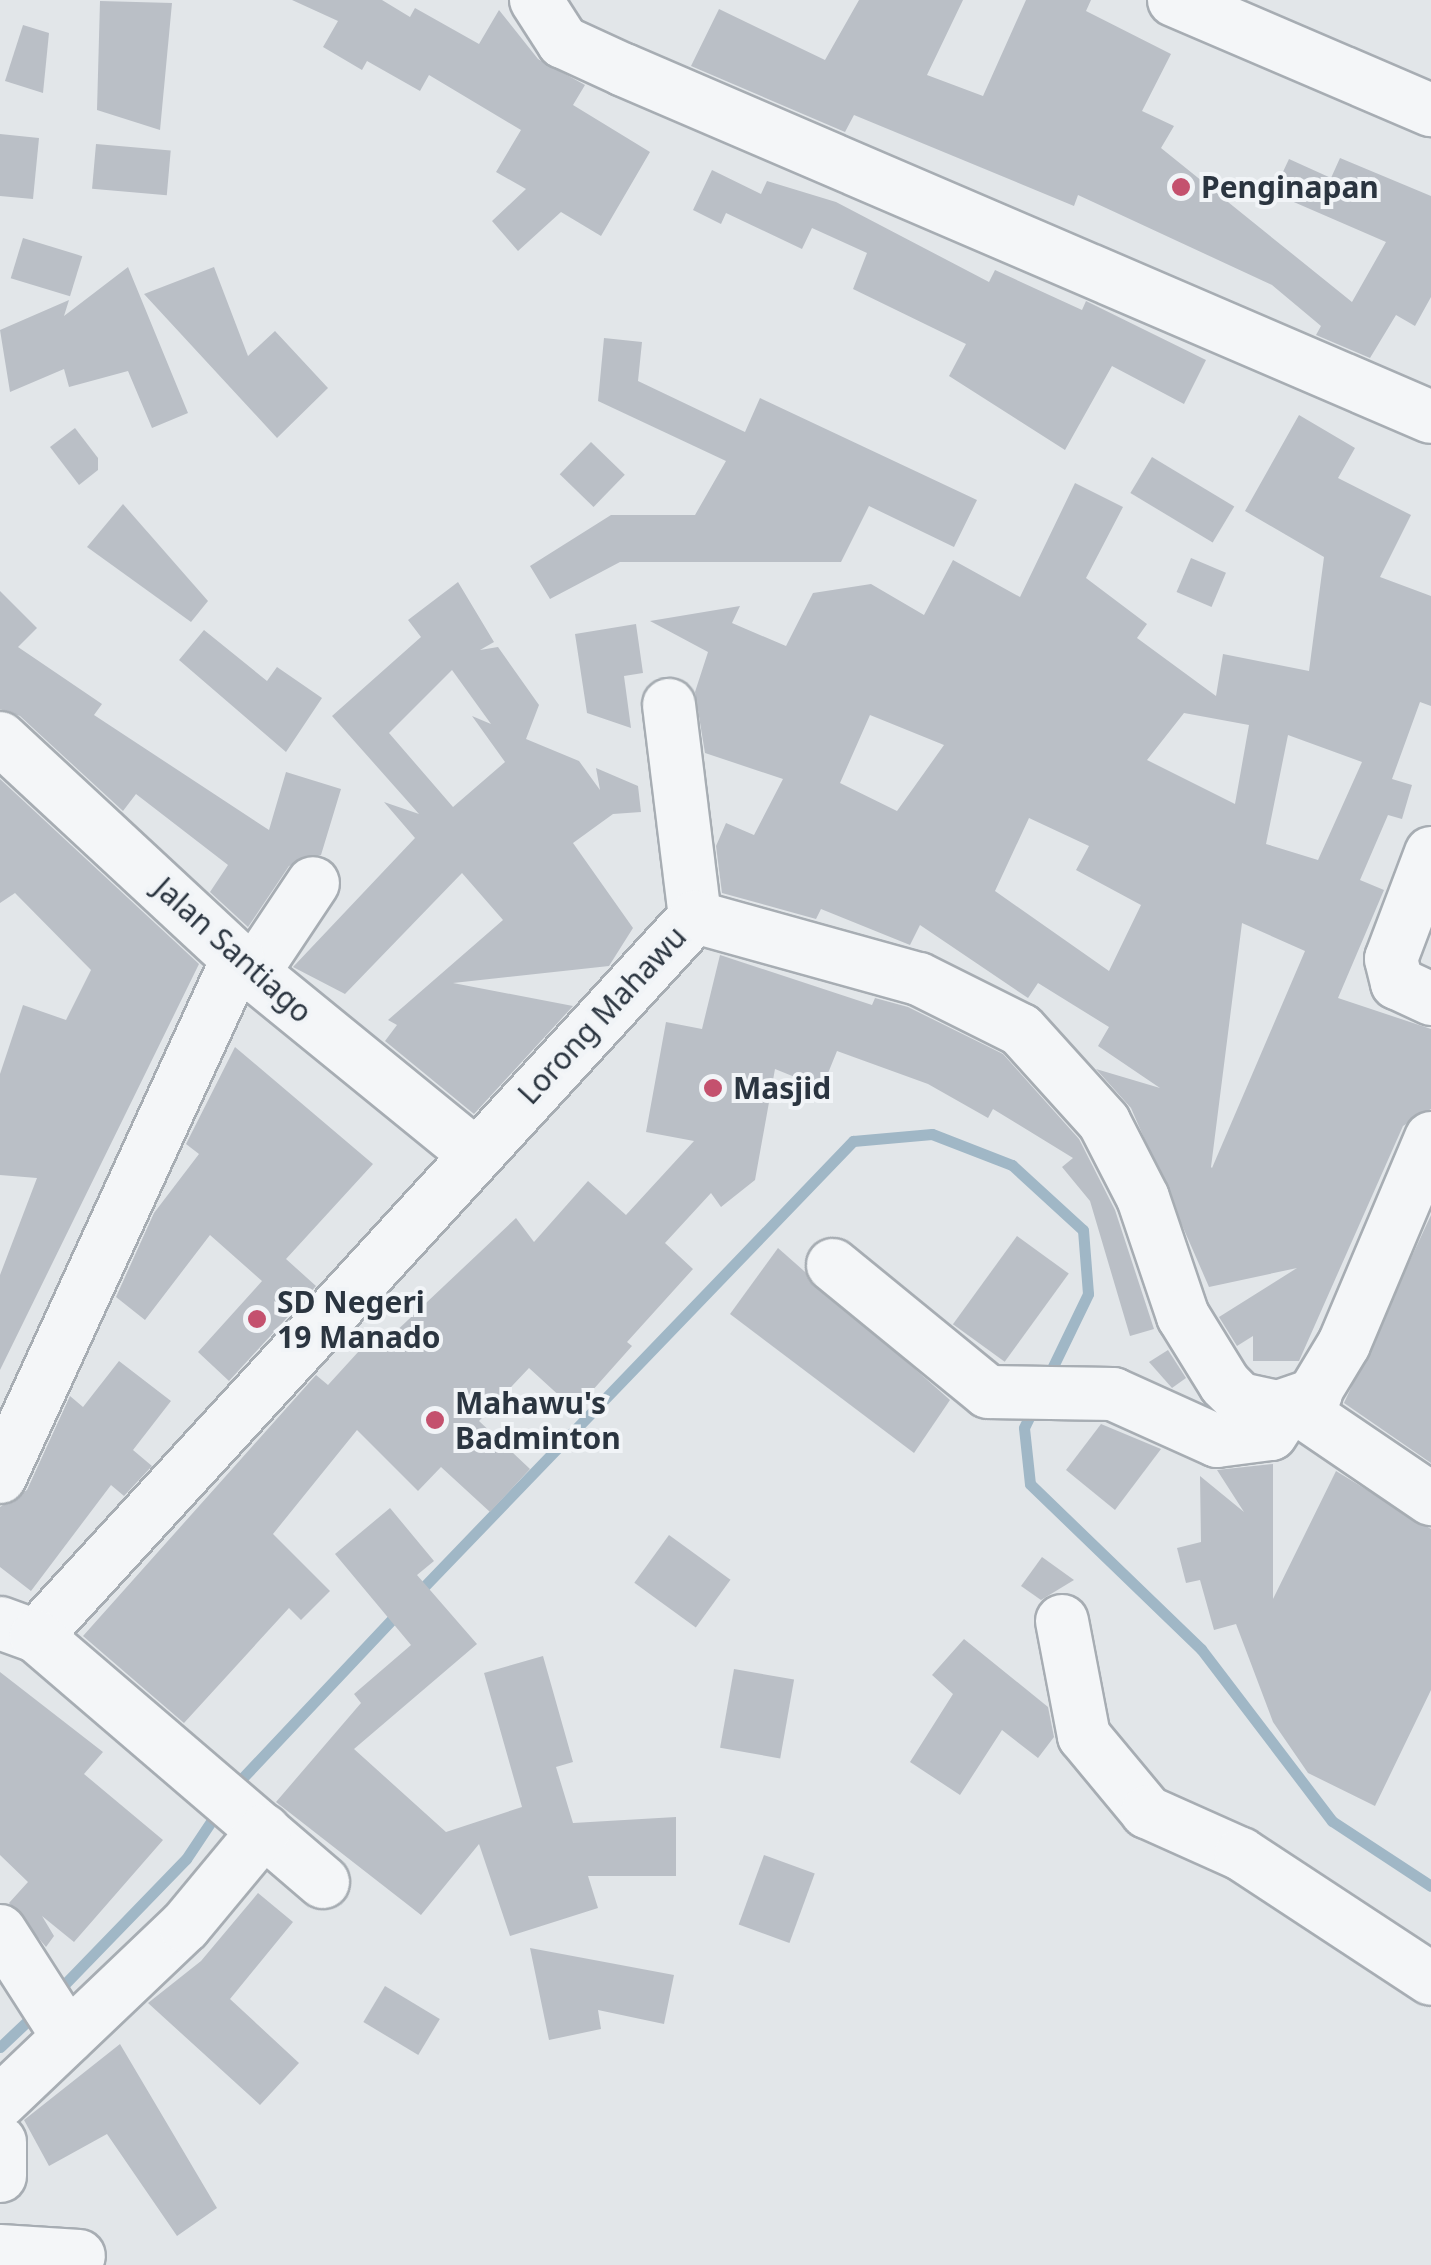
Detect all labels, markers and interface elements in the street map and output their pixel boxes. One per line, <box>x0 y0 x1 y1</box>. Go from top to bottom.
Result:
place label: Penginapan <box>1201 169 1379 205</box>
marker: Penginapan <box>1170 176 1192 198</box>
street label: Jalan Santiago <box>147 870 319 1030</box>
street label: Lorong Mahawu <box>510 919 694 1111</box>
place label: Masjid <box>733 1070 831 1106</box>
marker: Masjid <box>702 1077 724 1099</box>
place label: SD Negeri 19 Manado <box>277 1284 441 1354</box>
marker: SD Negeri 19 Manado <box>246 1308 268 1330</box>
place label: Mahawu's Badminton <box>455 1385 621 1456</box>
marker: Mahawu's Badminton <box>424 1409 446 1431</box>

